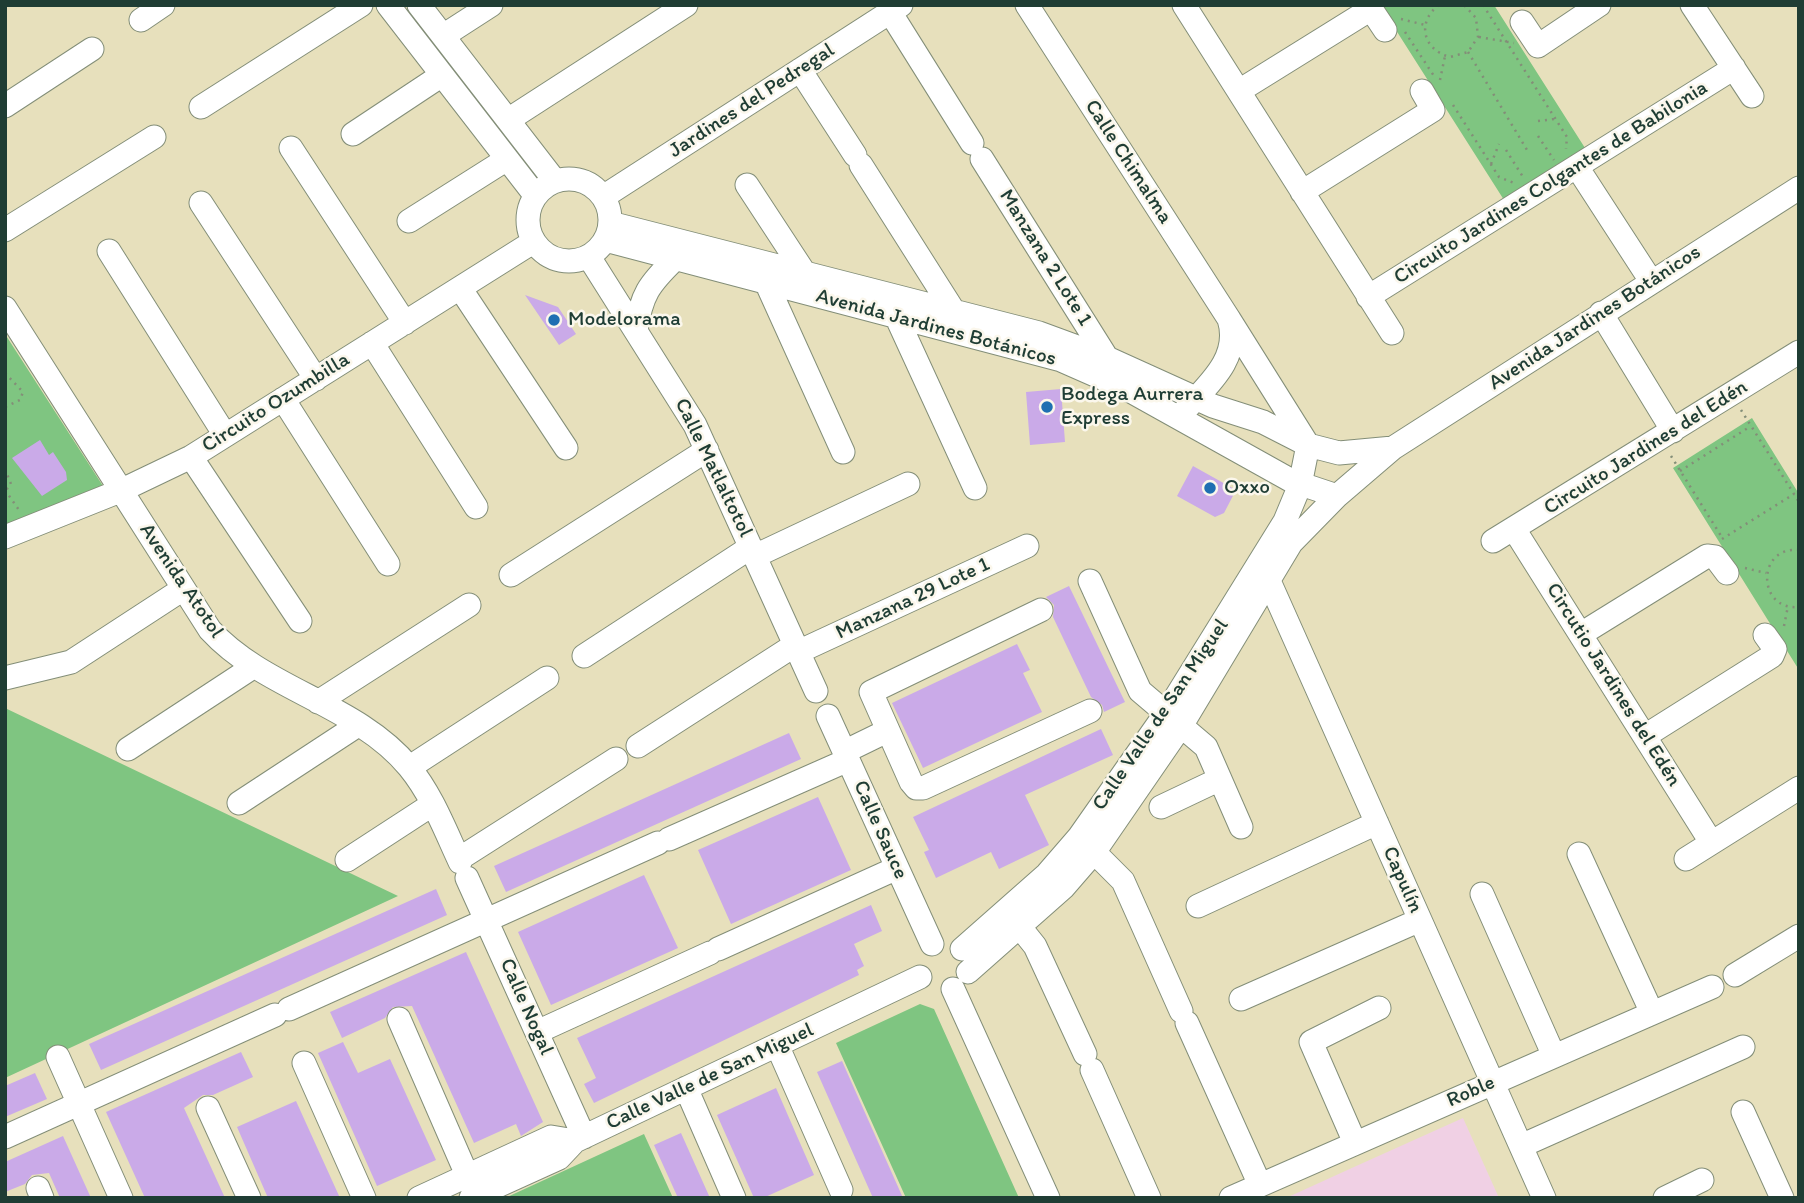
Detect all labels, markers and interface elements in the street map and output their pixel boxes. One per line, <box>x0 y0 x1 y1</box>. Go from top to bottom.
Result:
street label: Jardines del Pedregal <box>664 38 840 164</box>
street label: Circuito Jardines Colgantes de Babilonia <box>1389 76 1713 290</box>
street label: Calle Chimalma <box>1079 95 1177 229</box>
street label: Manzana 2 Lote 1 <box>993 185 1097 331</box>
street label: Avenida Jardines Botánicos <box>1484 240 1706 396</box>
street label: Avenida Jardines Botánicos <box>813 284 1059 372</box>
place label: Modelorama <box>568 307 681 333</box>
marker: Modelorama <box>546 312 562 328</box>
street label: Circuito Ozumbilla <box>197 347 355 459</box>
street label: Circuito Jardines del Edén <box>1540 375 1752 521</box>
place label: Bodega Aurrera Express <box>1061 382 1204 432</box>
street label: Calle Matlaltotol <box>668 394 758 542</box>
marker: Bodega Aurrera Express <box>1039 399 1055 415</box>
place label: Oxxo <box>1224 475 1270 501</box>
marker: Oxxo <box>1202 480 1218 496</box>
street label: Avenida Atotol <box>133 519 229 643</box>
street label: Manzana 29 Lote 1 <box>832 552 994 646</box>
street label: Circutio Jardines del Edén <box>1540 579 1686 791</box>
street label: Calle Valle de San Miguel <box>1087 614 1235 816</box>
street label: Calle Sauce <box>847 777 913 883</box>
street label: Capulín <box>1376 843 1428 917</box>
street label: Calle Nogal <box>494 955 558 1059</box>
street label: Calle Valle de San Miguel <box>602 1018 818 1136</box>
street label: Roble <box>1443 1070 1499 1114</box>

